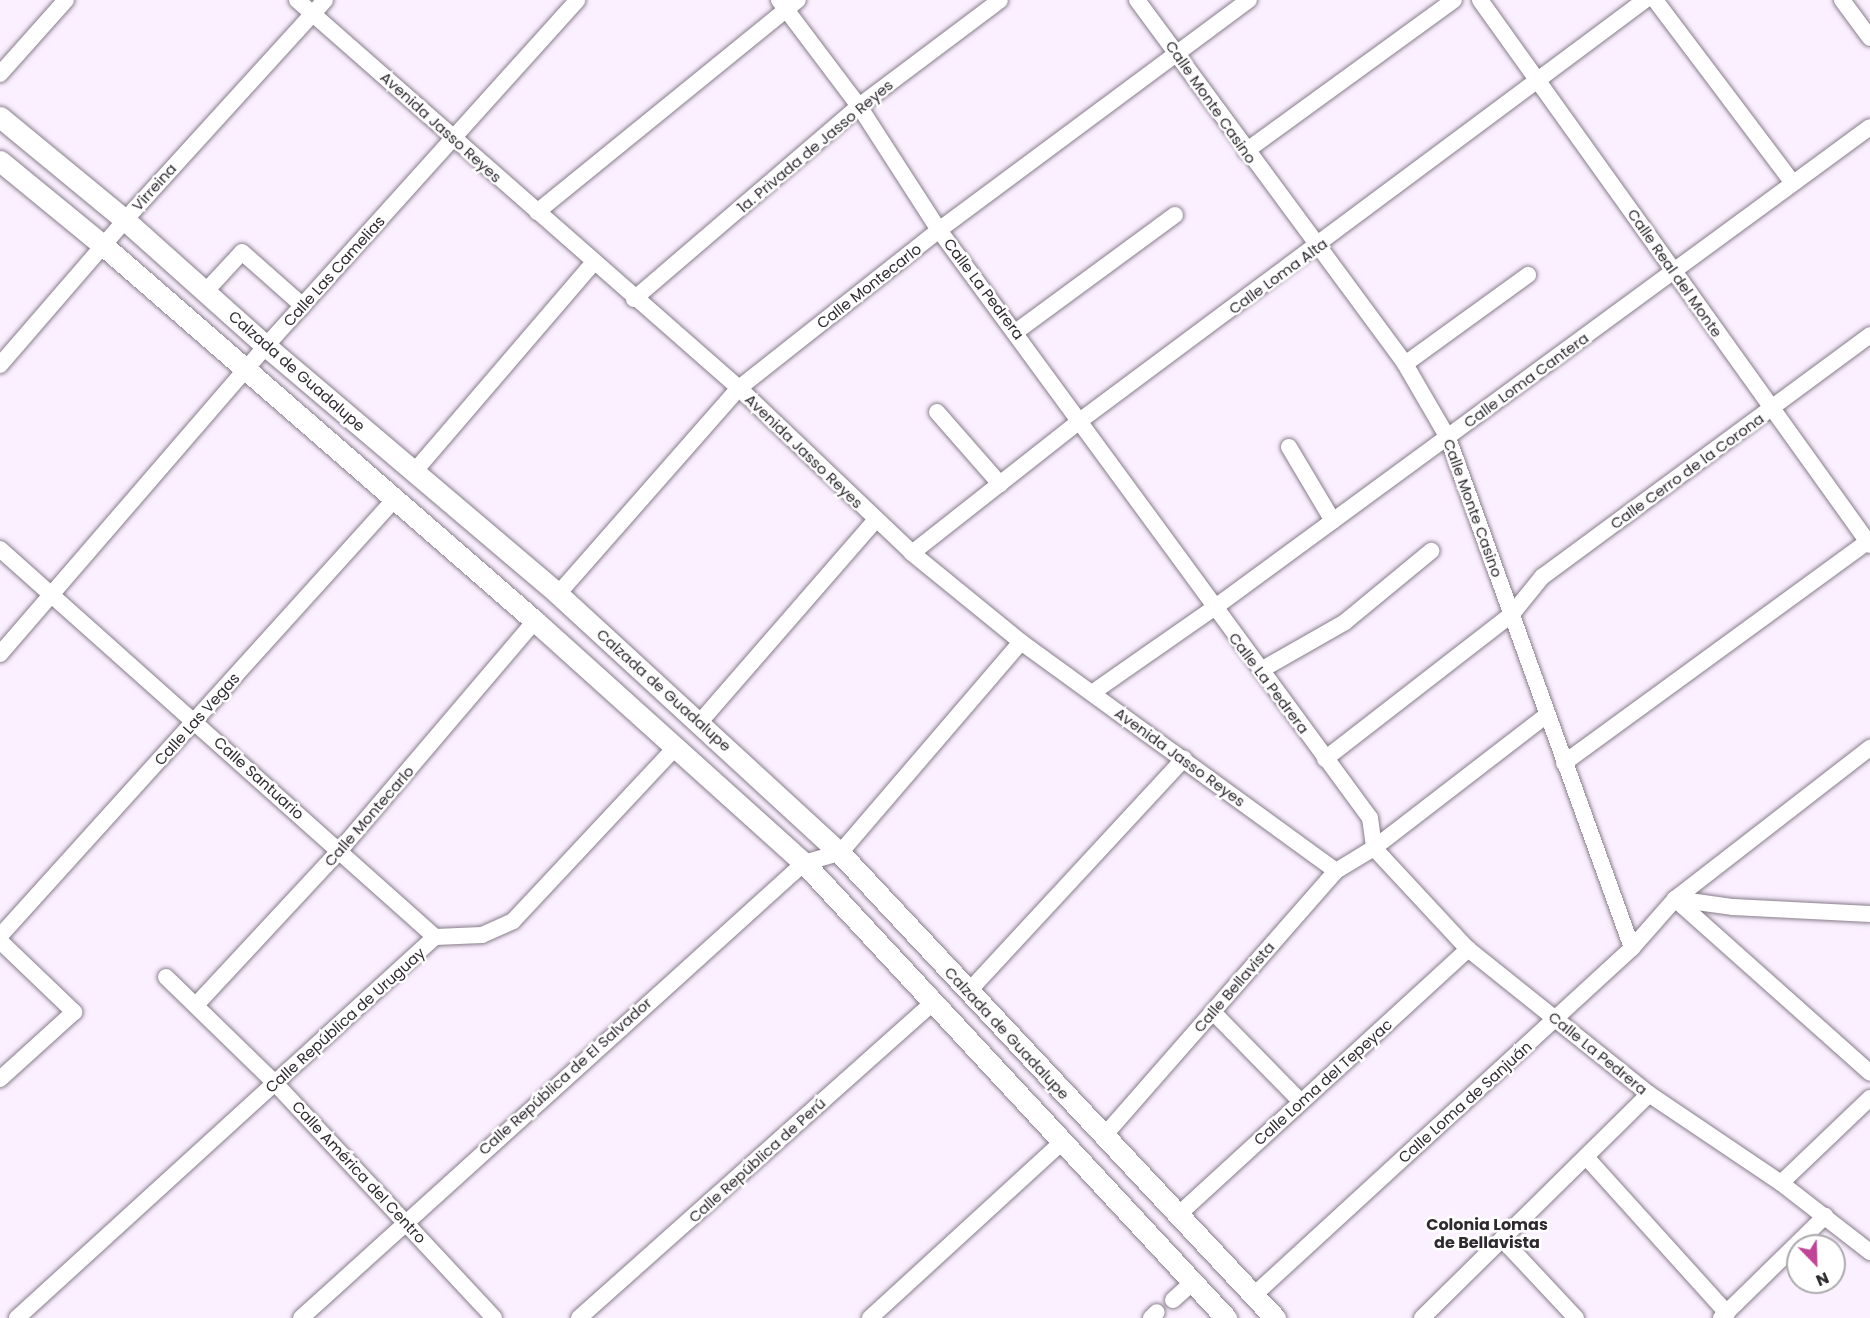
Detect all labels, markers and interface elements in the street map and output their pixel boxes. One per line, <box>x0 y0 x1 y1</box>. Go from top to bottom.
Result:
street label: Calle Monte Casino <box>1162 37 1260 167</box>
street label: Avenida Jasso Reyes <box>377 68 505 186</box>
street label: 1a. Privada de Jasso Reyes <box>733 76 897 216</box>
street label: Virreina <box>128 160 180 214</box>
street label: Calle Real del Monte <box>1624 205 1726 341</box>
street label: Calle Las Camelias <box>280 212 388 330</box>
street label: Calle Loma Alta <box>1225 234 1331 318</box>
street label: Calle La Pedrera <box>940 235 1028 343</box>
street label: Calle Montecarlo <box>813 240 925 332</box>
street label: Calzada de Guadalupe <box>225 307 369 435</box>
street label: Calle Loma Cantera <box>1460 329 1592 431</box>
street label: Avenida Jasso Reyes <box>741 390 867 512</box>
street label: Calle Cerro de la Corona <box>1607 409 1767 533</box>
street label: Calle Monte Casino <box>1440 436 1506 580</box>
street label: Calzada de Guadalupe <box>593 625 735 755</box>
street label: Calle La Pedrera <box>1225 629 1313 737</box>
street label: Calle Las Vegas <box>151 669 243 769</box>
street label: Avenida Jasso Reyes <box>1111 704 1249 810</box>
street label: Calle Santuario <box>210 733 308 823</box>
street label: Calle Montecarlo <box>320 762 418 870</box>
street label: Calle Bellavista <box>1190 938 1278 1036</box>
street label: Calle República de Uruguay <box>262 944 428 1096</box>
street label: Calzada de Guadalupe <box>941 963 1073 1103</box>
street label: Calle República de El Salvador <box>475 993 655 1159</box>
street label: Calle La Pedrera <box>1545 1008 1651 1098</box>
street label: Calle Loma del Tepeyac <box>1250 1015 1396 1149</box>
street label: Calle Loma de Sanjuán <box>1395 1037 1535 1167</box>
street label: Calle República de Perú <box>685 1094 829 1226</box>
street label: Calle América del Centro <box>288 1097 430 1247</box>
district label: Colonia Lomas de Bellavista <box>1426 1215 1548 1253</box>
north arrow <box>1786 1234 1846 1294</box>
text: N <box>1812 1266 1832 1292</box>

